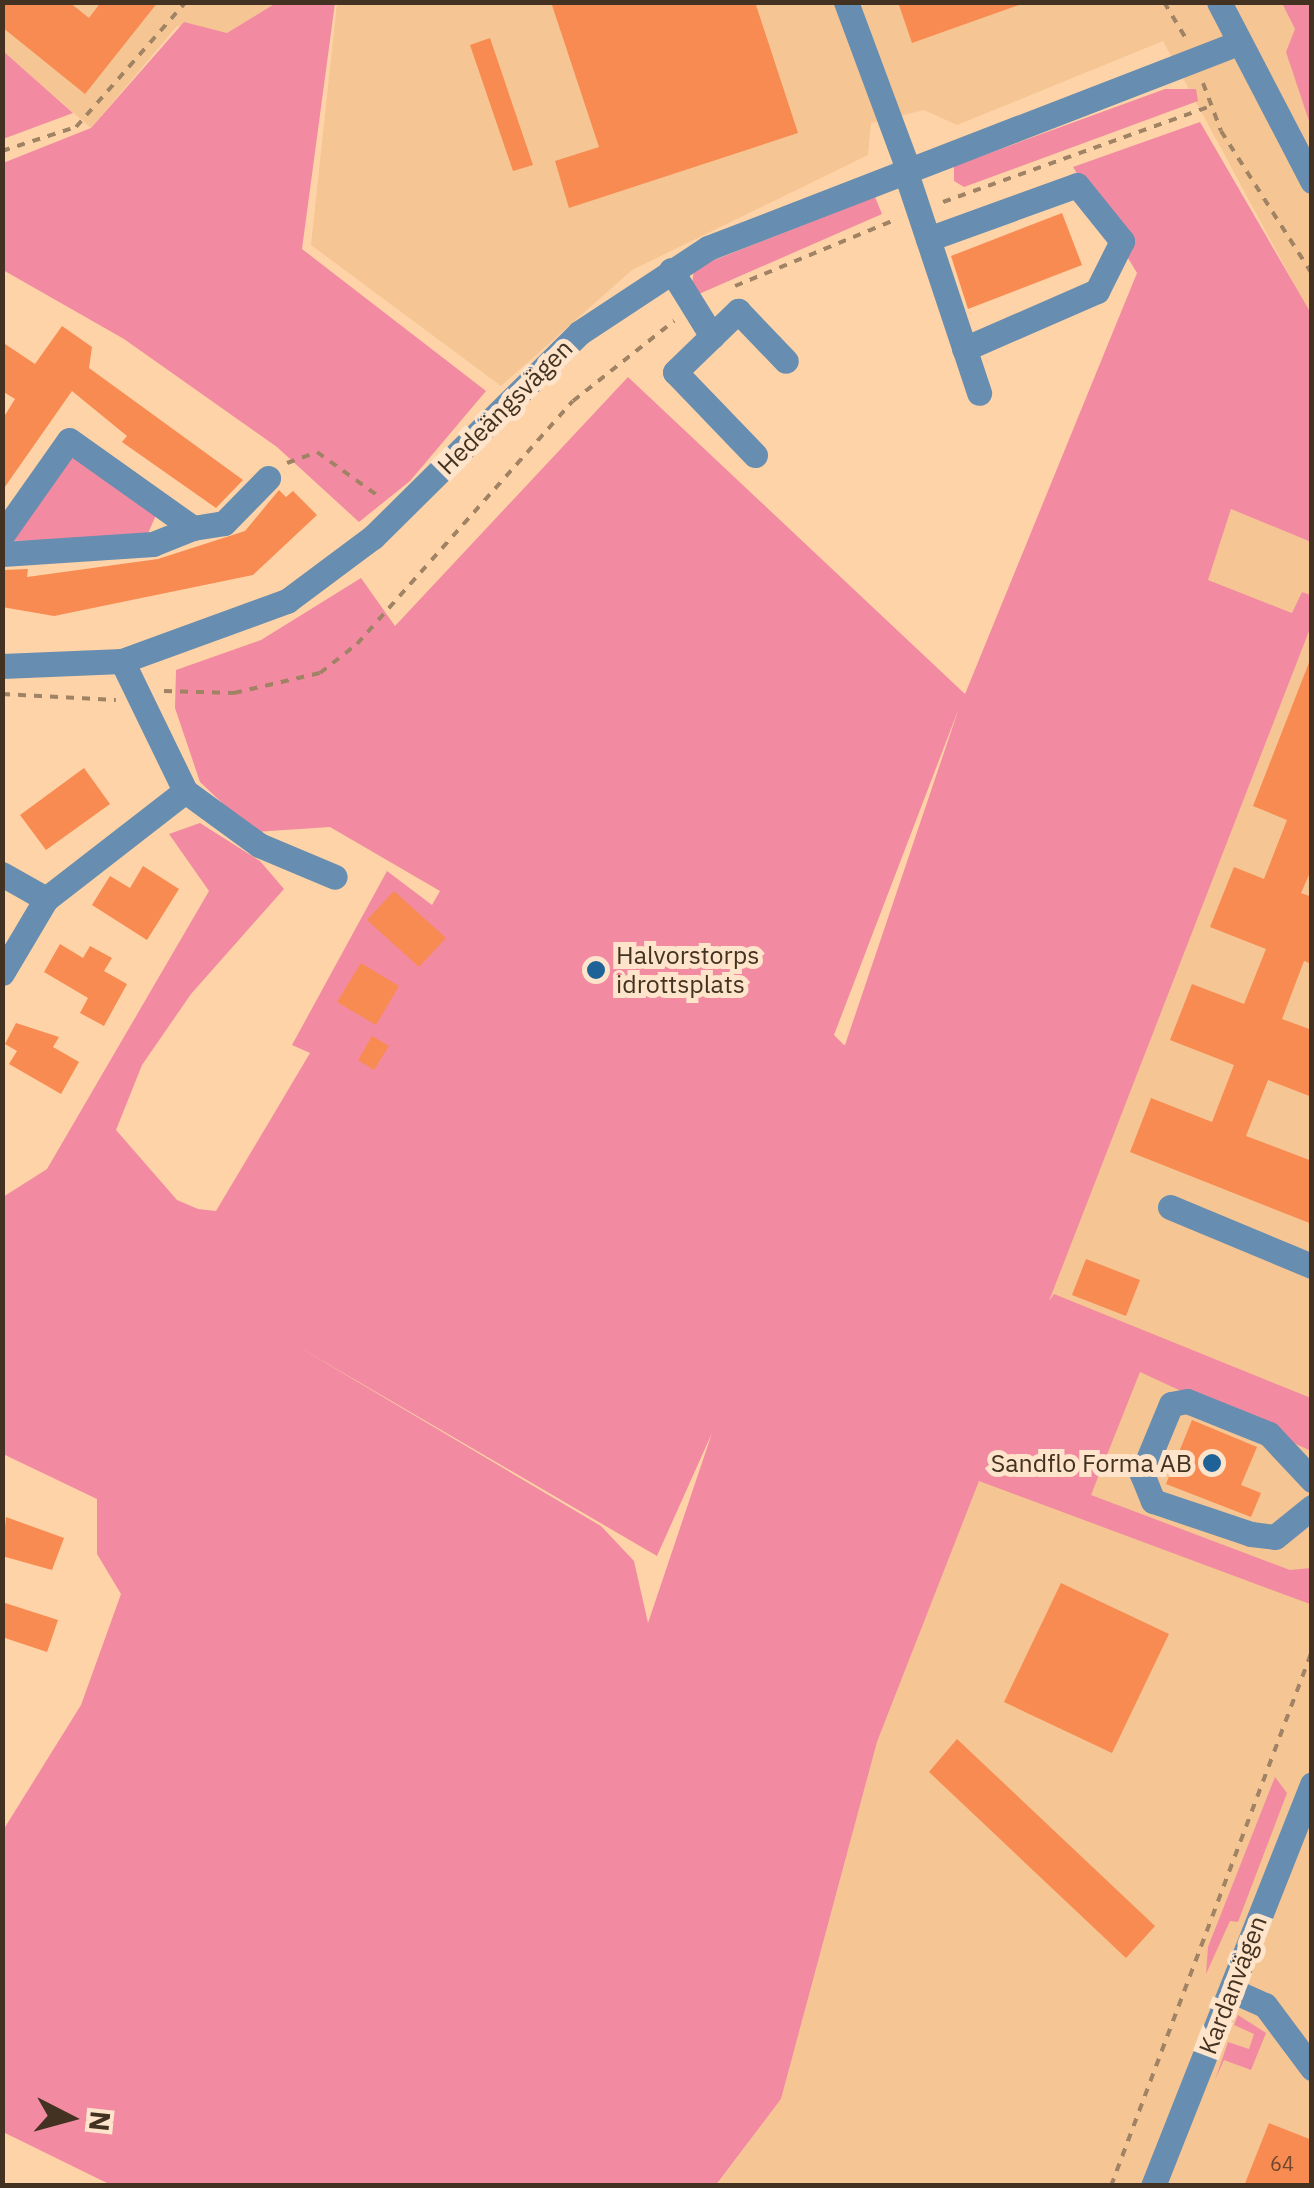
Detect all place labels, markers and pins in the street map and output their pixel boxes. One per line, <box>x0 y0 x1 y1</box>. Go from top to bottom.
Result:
place label: Halvorstorps idrottsplats <box>616 941 759 1000</box>
marker: Halvorstorps idrottsplats <box>585 959 607 981</box>
place label: Sandflo Forma AB <box>991 1448 1192 1478</box>
marker: Sandflo Forma AB <box>1201 1452 1223 1474</box>

